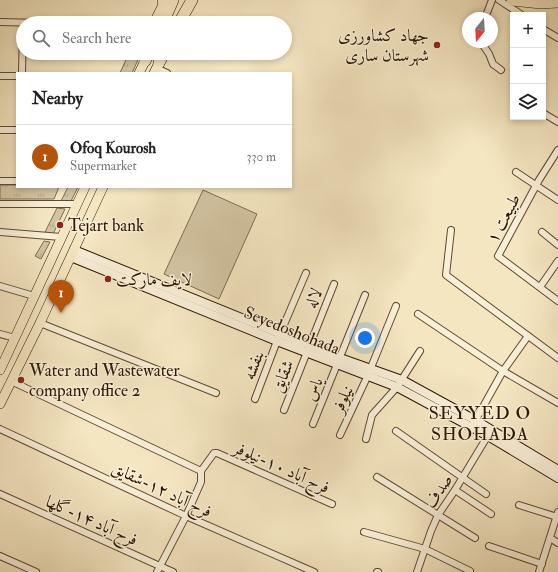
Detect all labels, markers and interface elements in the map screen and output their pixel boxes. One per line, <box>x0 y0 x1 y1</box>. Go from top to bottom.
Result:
north arrow <box>462 12 498 48</box>
map controls <box>510 12 546 120</box>
button: + <box>510 12 546 48</box>
search box <box>16 16 292 60</box>
place label: جهاد کشاورزی شهرستان ساری <box>338 25 429 66</box>
icon: search <box>30 27 52 49</box>
text: Search here <box>62 29 131 48</box>
marker: جهاد کشاورزی شهرستان ساری <box>432 40 442 50</box>
button: − <box>510 48 546 84</box>
button: layers <box>510 84 546 120</box>
text: Nearby <box>32 88 83 109</box>
text: Ofoq Kourosh <box>70 139 156 158</box>
text: 1 <box>43 149 47 165</box>
text: 330 m <box>247 149 276 165</box>
text: Supermarket <box>70 158 137 174</box>
street label: طبیعت ۱ <box>482 190 525 246</box>
place label: Tejart bank <box>68 215 144 236</box>
marker: Tejart bank <box>55 220 65 230</box>
place label: لایف مارکت <box>116 269 192 290</box>
marker: لایف مارکت <box>103 274 113 284</box>
pin: 1 <box>48 280 74 313</box>
street label: لاله <box>300 285 327 311</box>
street label: Seyedoshohada <box>240 302 344 361</box>
your location <box>355 328 375 348</box>
street label: بنفشه <box>238 348 269 383</box>
street label: شقایق <box>266 357 298 396</box>
place label: Water and Wastewater company office 2 <box>28 360 180 402</box>
street label: یاس <box>299 373 328 404</box>
marker: Water and Wastewater company office 2 <box>16 375 26 385</box>
street label: نیلوفر <box>326 382 358 418</box>
district label: SEYYED O SHOHADA <box>429 402 531 446</box>
street label: فرح آباد ۱۰-نیلوفر <box>227 436 333 502</box>
street label: فرح آباد ۱۲-شقایق <box>107 457 215 525</box>
street label: صدف <box>420 470 457 512</box>
street label: فرح آباد ۱۴-گلها <box>41 491 141 554</box>

